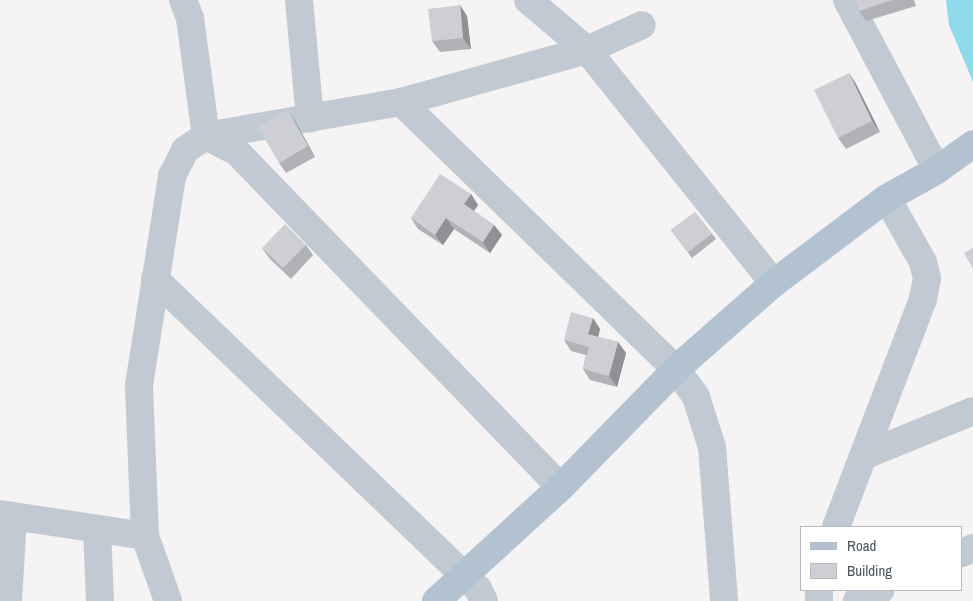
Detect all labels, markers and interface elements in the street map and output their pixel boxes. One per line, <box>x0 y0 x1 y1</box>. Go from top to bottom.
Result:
legend <box>800 526 963 591</box>
text: Road <box>847 535 876 556</box>
text: Building <box>847 560 892 581</box>

